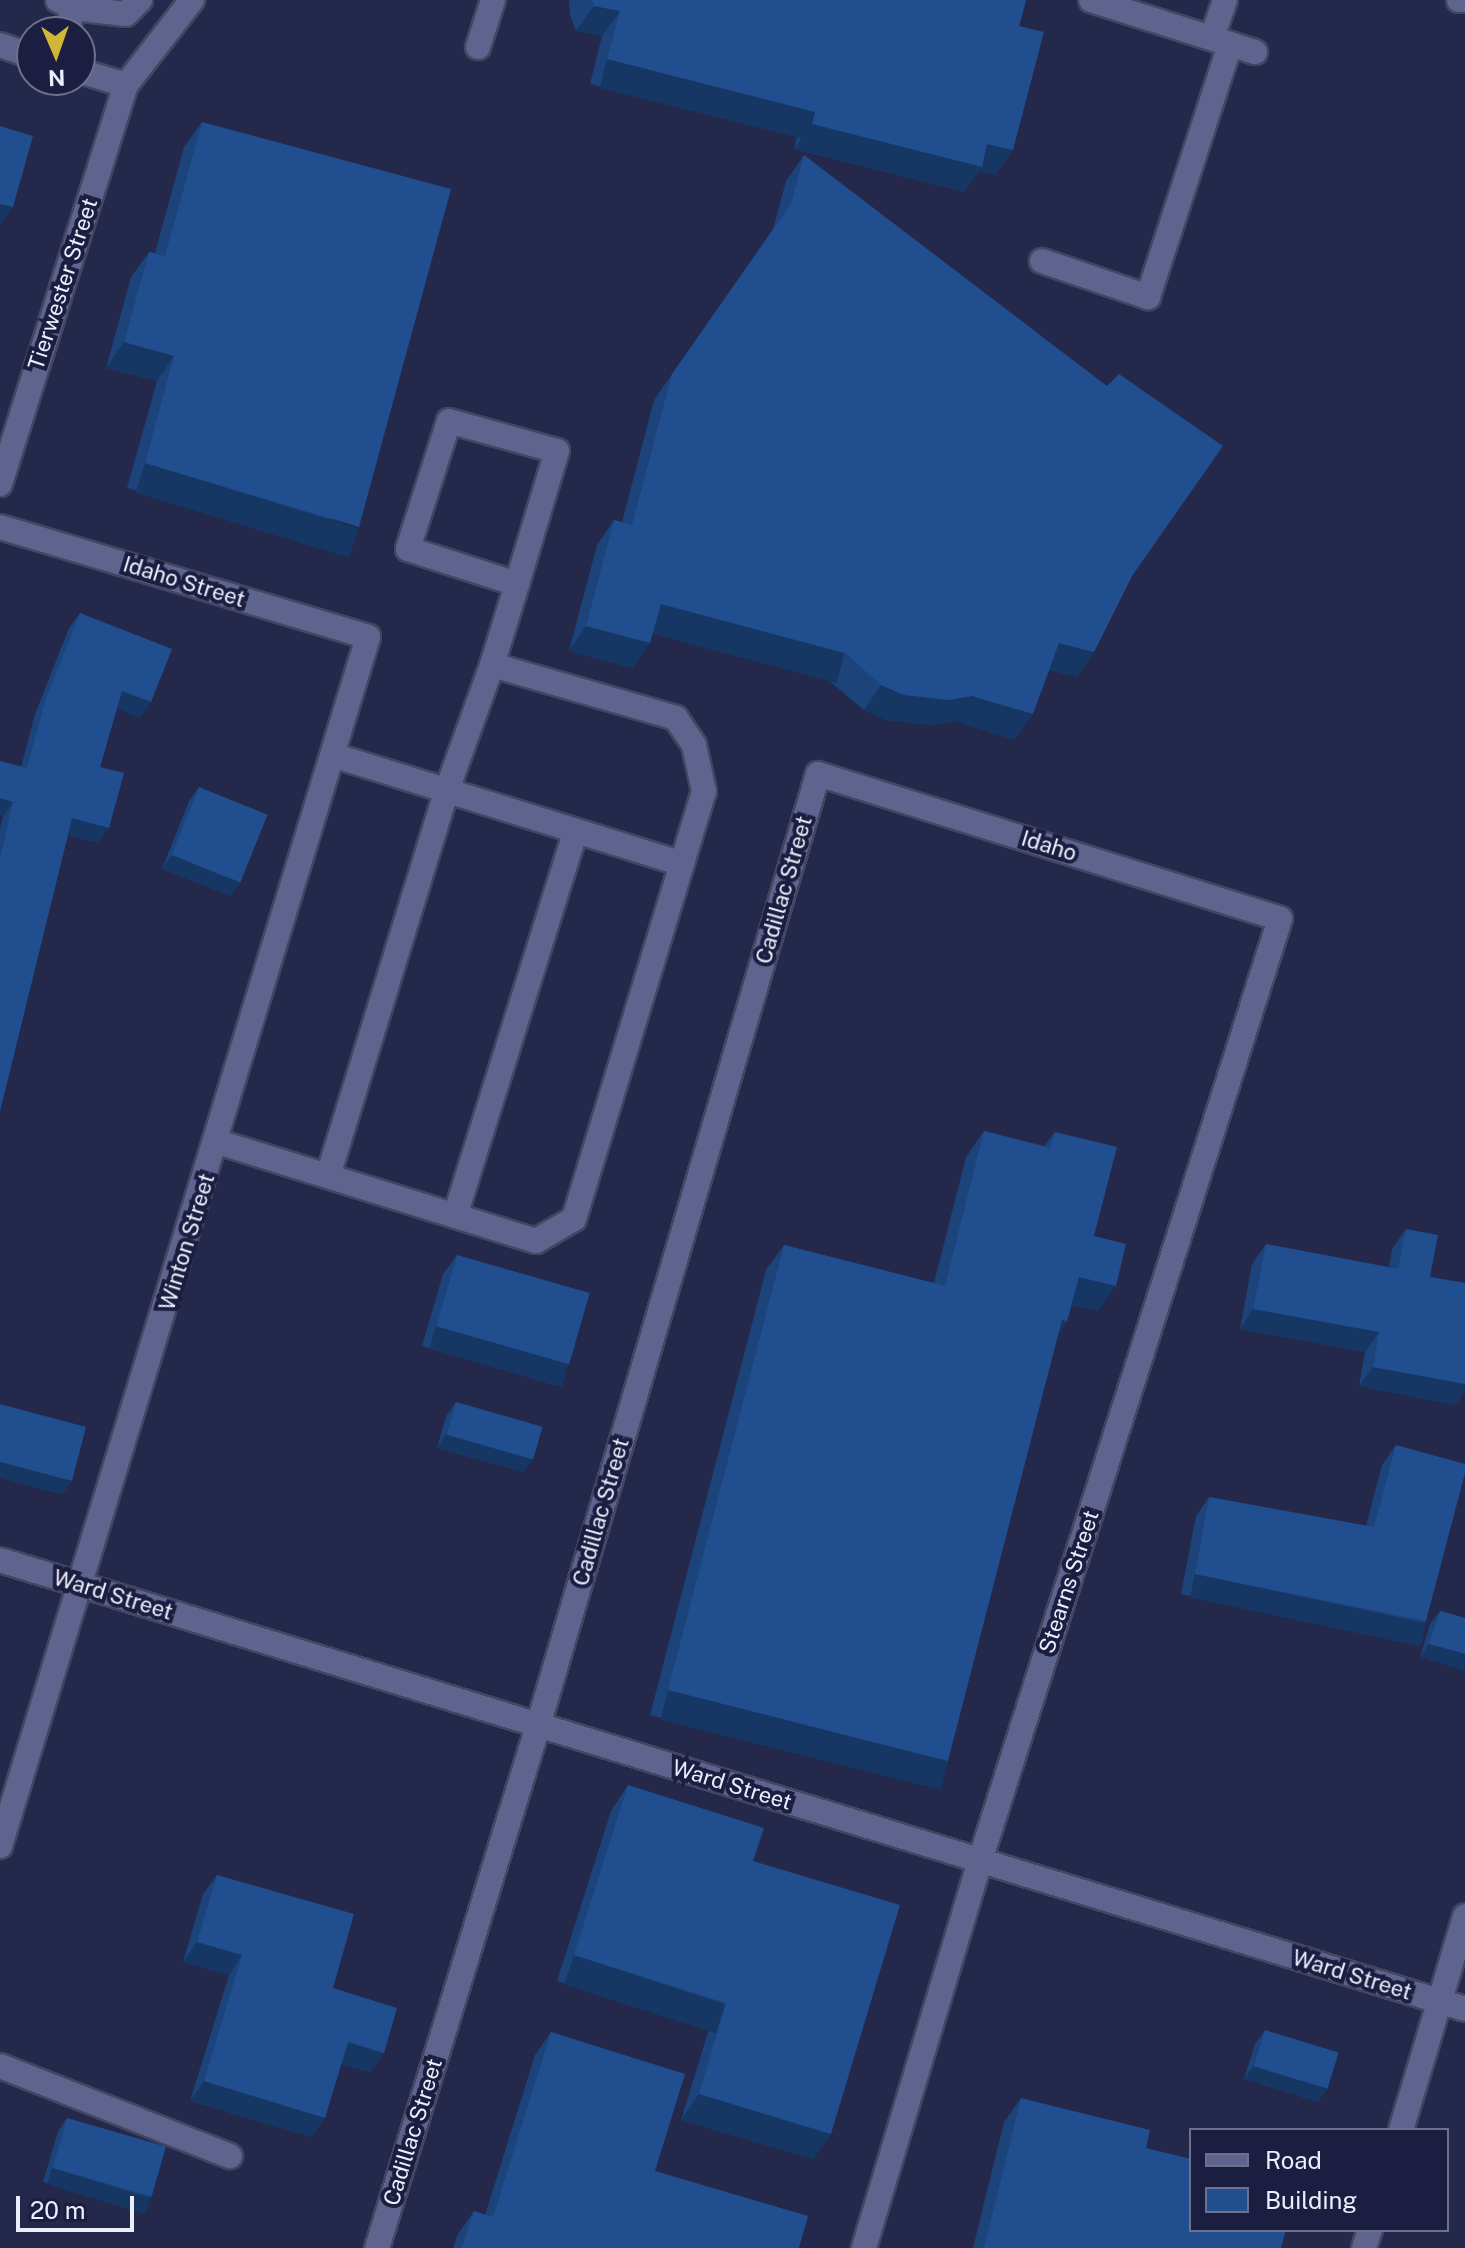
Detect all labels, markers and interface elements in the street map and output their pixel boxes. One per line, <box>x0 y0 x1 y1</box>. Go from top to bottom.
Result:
north arrow <box>16 16 96 96</box>
text: N <box>48 65 66 91</box>
street label: Tierwester Street <box>23 195 103 373</box>
street label: Idaho Street <box>120 551 248 613</box>
street label: Cadillac Street <box>750 813 818 967</box>
street label: Idaho <box>1018 825 1080 867</box>
street label: Winton Street <box>154 1170 220 1314</box>
street label: Cadillac Street <box>567 1435 635 1589</box>
street label: Stearns Street <box>1033 1507 1105 1657</box>
street label: Ward Street <box>50 1564 176 1626</box>
street label: Ward Street <box>669 1754 795 1816</box>
street label: Ward Street <box>1289 1944 1415 2006</box>
street label: Cadillac Street <box>378 2055 448 2209</box>
legend <box>1189 2128 1449 2232</box>
text: Road <box>1265 2146 1322 2174</box>
scale bar <box>20 2180 138 2230</box>
text: Building <box>1265 2186 1357 2214</box>
text: 20 m <box>30 2196 86 2224</box>

